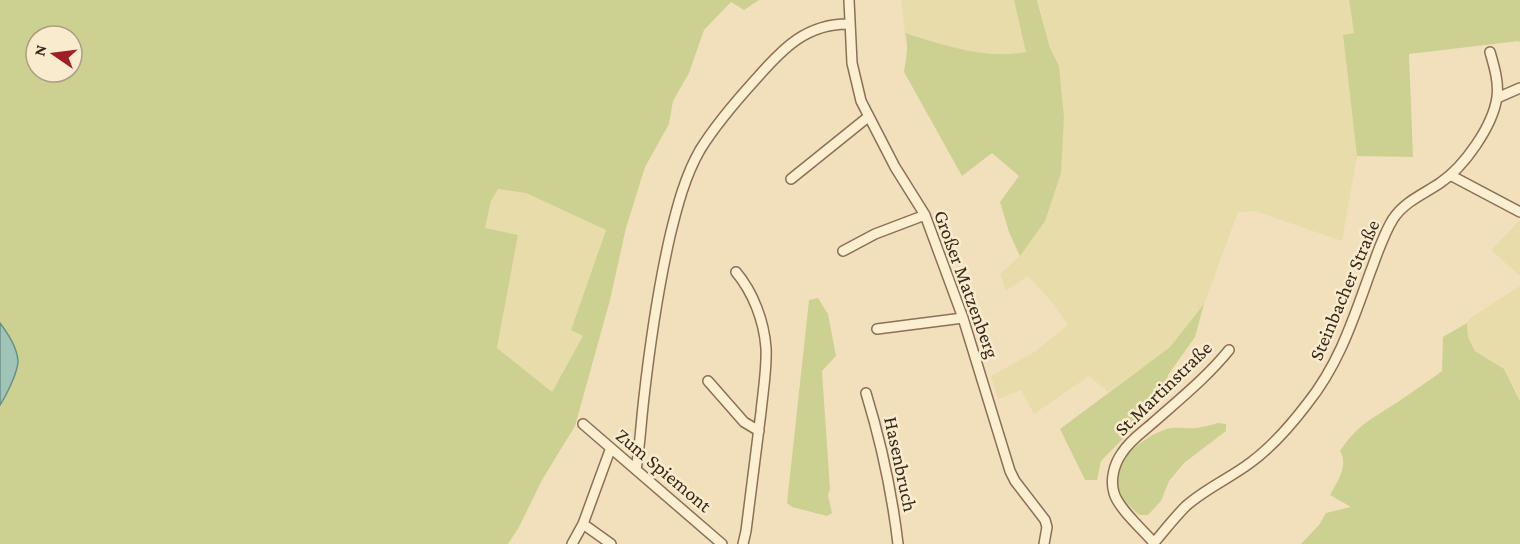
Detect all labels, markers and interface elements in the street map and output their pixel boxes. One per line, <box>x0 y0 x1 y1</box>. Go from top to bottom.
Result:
north arrow <box>24 24 84 84</box>
text: N <box>30 43 50 58</box>
street label: Großer Matzenberg <box>929 207 1004 362</box>
street label: Steinbacher Straße <box>1304 216 1384 364</box>
street label: St.Martinstraße <box>1110 336 1216 440</box>
street label: Hasenbruch <box>880 414 922 514</box>
street label: Zum Spiemont <box>611 424 717 517</box>

